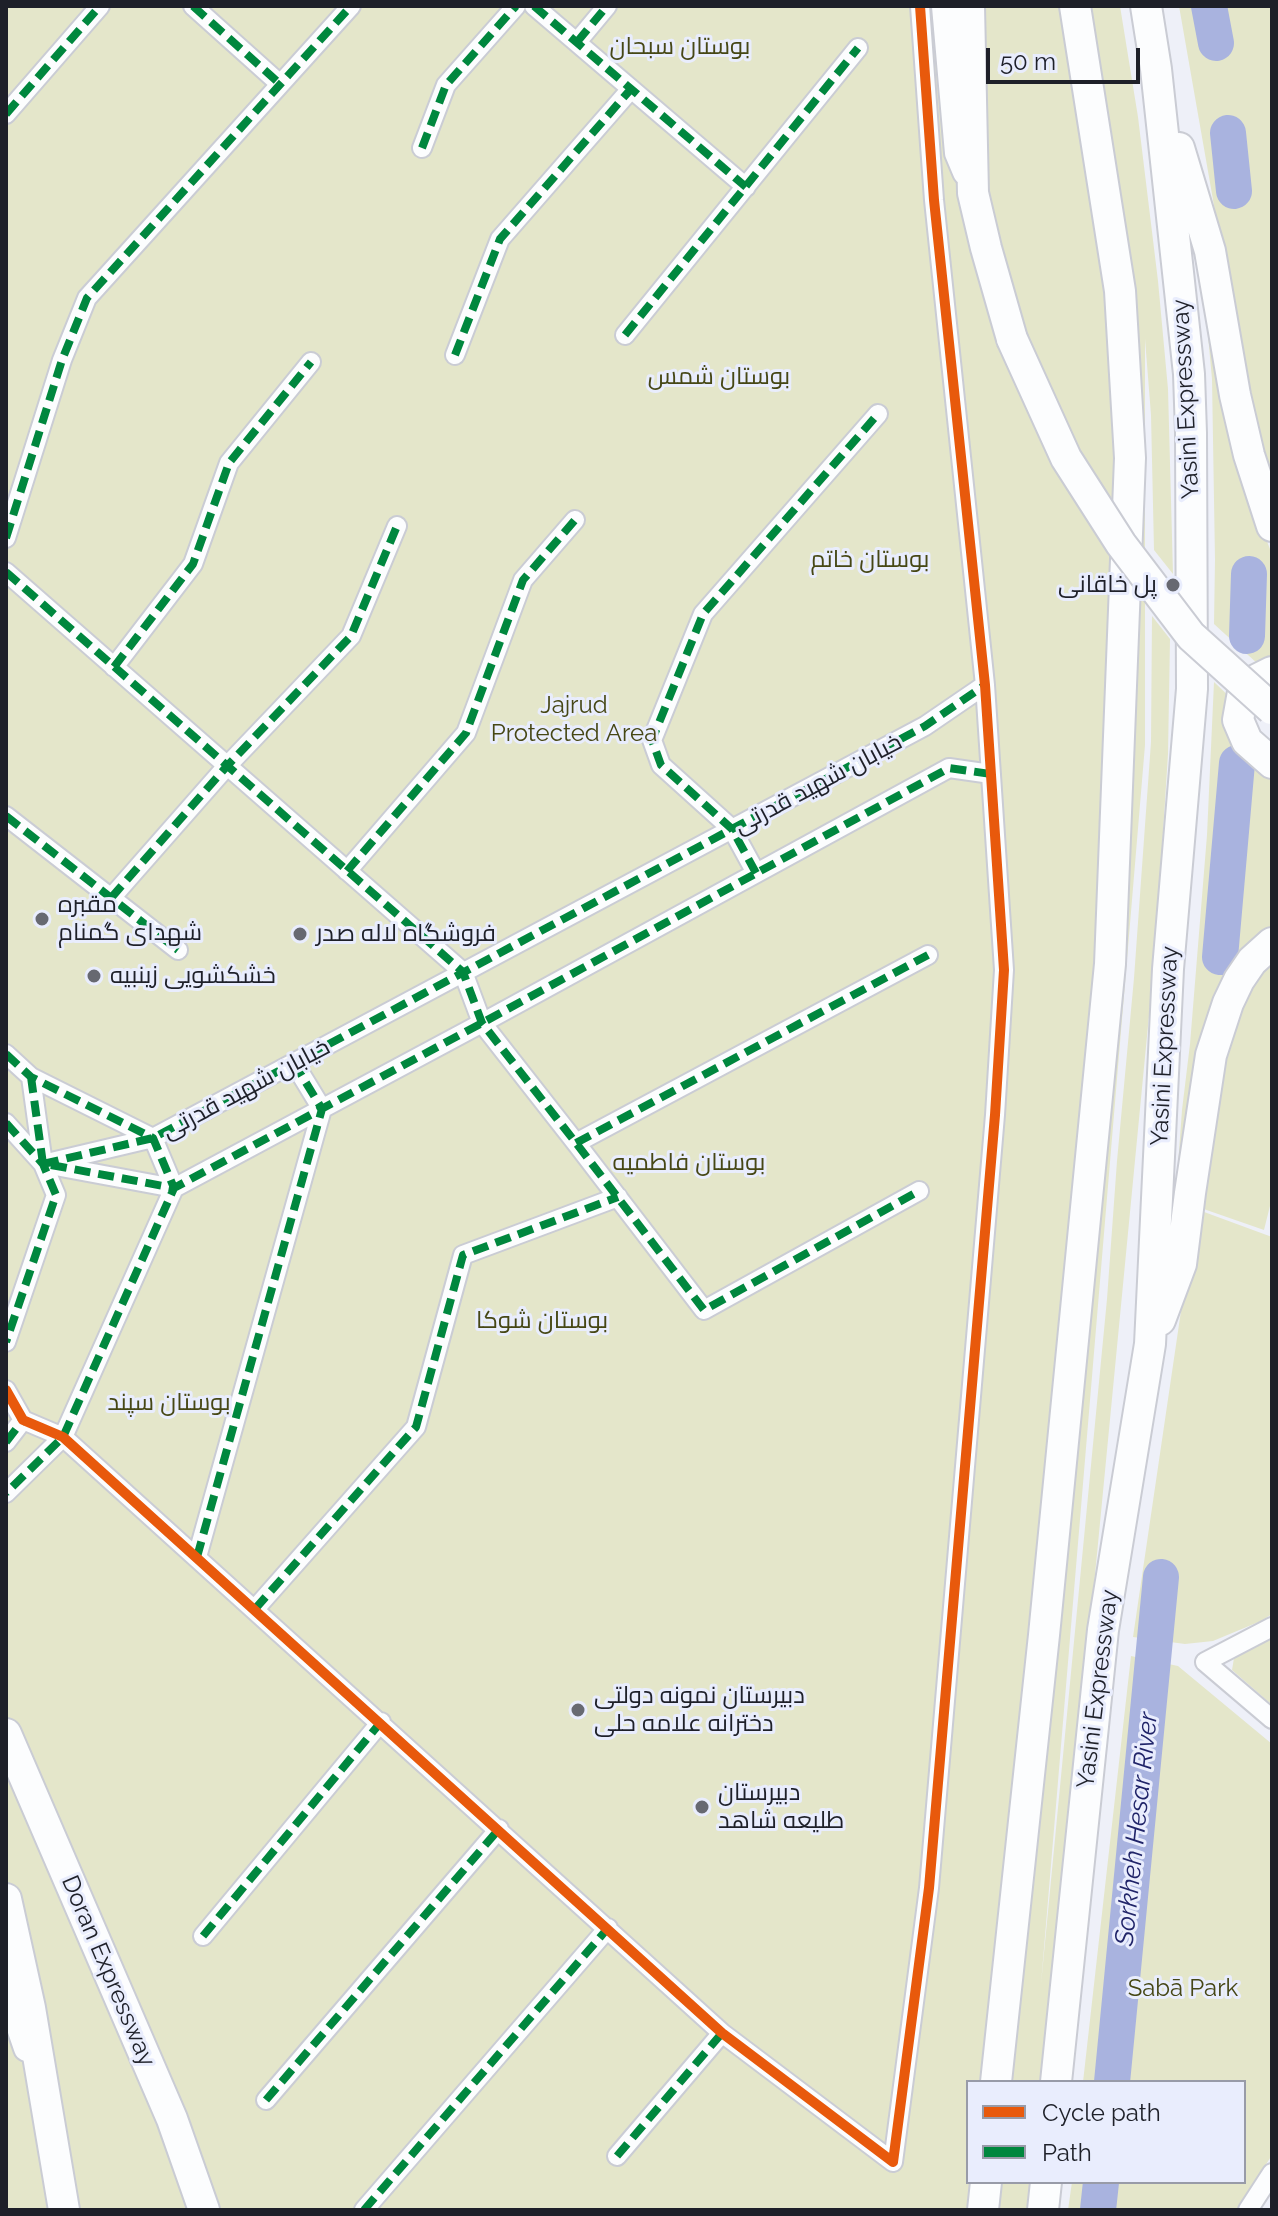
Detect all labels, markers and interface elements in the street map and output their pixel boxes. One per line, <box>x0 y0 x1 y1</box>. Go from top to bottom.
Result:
scale bar <box>990 32 1144 82</box>
park label: بوستان سبحان <box>610 33 750 61</box>
text: 50 m <box>1000 47 1056 76</box>
street label: Yasini Expressway <box>1166 298 1206 500</box>
park label: بوستان شمس <box>648 363 790 391</box>
park label: بوستان خاتم <box>811 546 929 574</box>
place label: پل خاقانی <box>1058 571 1157 599</box>
marker: پل خاقانی <box>1164 576 1182 594</box>
park label: Jajrud Protected Area <box>491 692 657 748</box>
street label: خیابان شهید قدرتی <box>729 728 907 840</box>
place label: مقبره شهدای گمنام <box>58 891 202 947</box>
marker: مقبره شهدای گمنام <box>33 910 51 928</box>
place label: فروشگاه لاله صدر <box>316 920 496 948</box>
marker: فروشگاه لاله صدر <box>291 925 309 943</box>
street label: Yasini Expressway <box>1145 945 1185 1147</box>
place label: خشکشویی زینبیه <box>110 962 276 990</box>
marker: خشکشویی زینبیه <box>85 967 103 985</box>
street label: خیابان شهید قدرتی <box>157 1033 335 1145</box>
park label: بوستان فاطمیه <box>613 1149 765 1177</box>
park label: بوستان شوکا <box>476 1307 608 1335</box>
park label: بوستان سپند <box>107 1389 231 1417</box>
street label: Yasini Expressway <box>1072 1588 1124 1790</box>
place label: دبیرستان نمونه دولتی دخترانه علامه حلی <box>594 1682 805 1738</box>
marker: دبیرستان نمونه دولتی دخترانه علامه حلی <box>569 1701 587 1719</box>
water label: Sorkheh Hesar River <box>1109 1711 1165 1947</box>
place label: دبیرستان طلیعه شاهد <box>718 1779 844 1835</box>
marker: دبیرستان طلیعه شاهد <box>693 1798 711 1816</box>
street label: Doran Expressway <box>55 1871 161 2071</box>
park label: Sabā Park <box>1128 1975 1238 2003</box>
legend <box>966 2080 1246 2184</box>
text: Cycle path <box>1042 2098 1161 2127</box>
text: Path <box>1042 2138 1092 2167</box>

